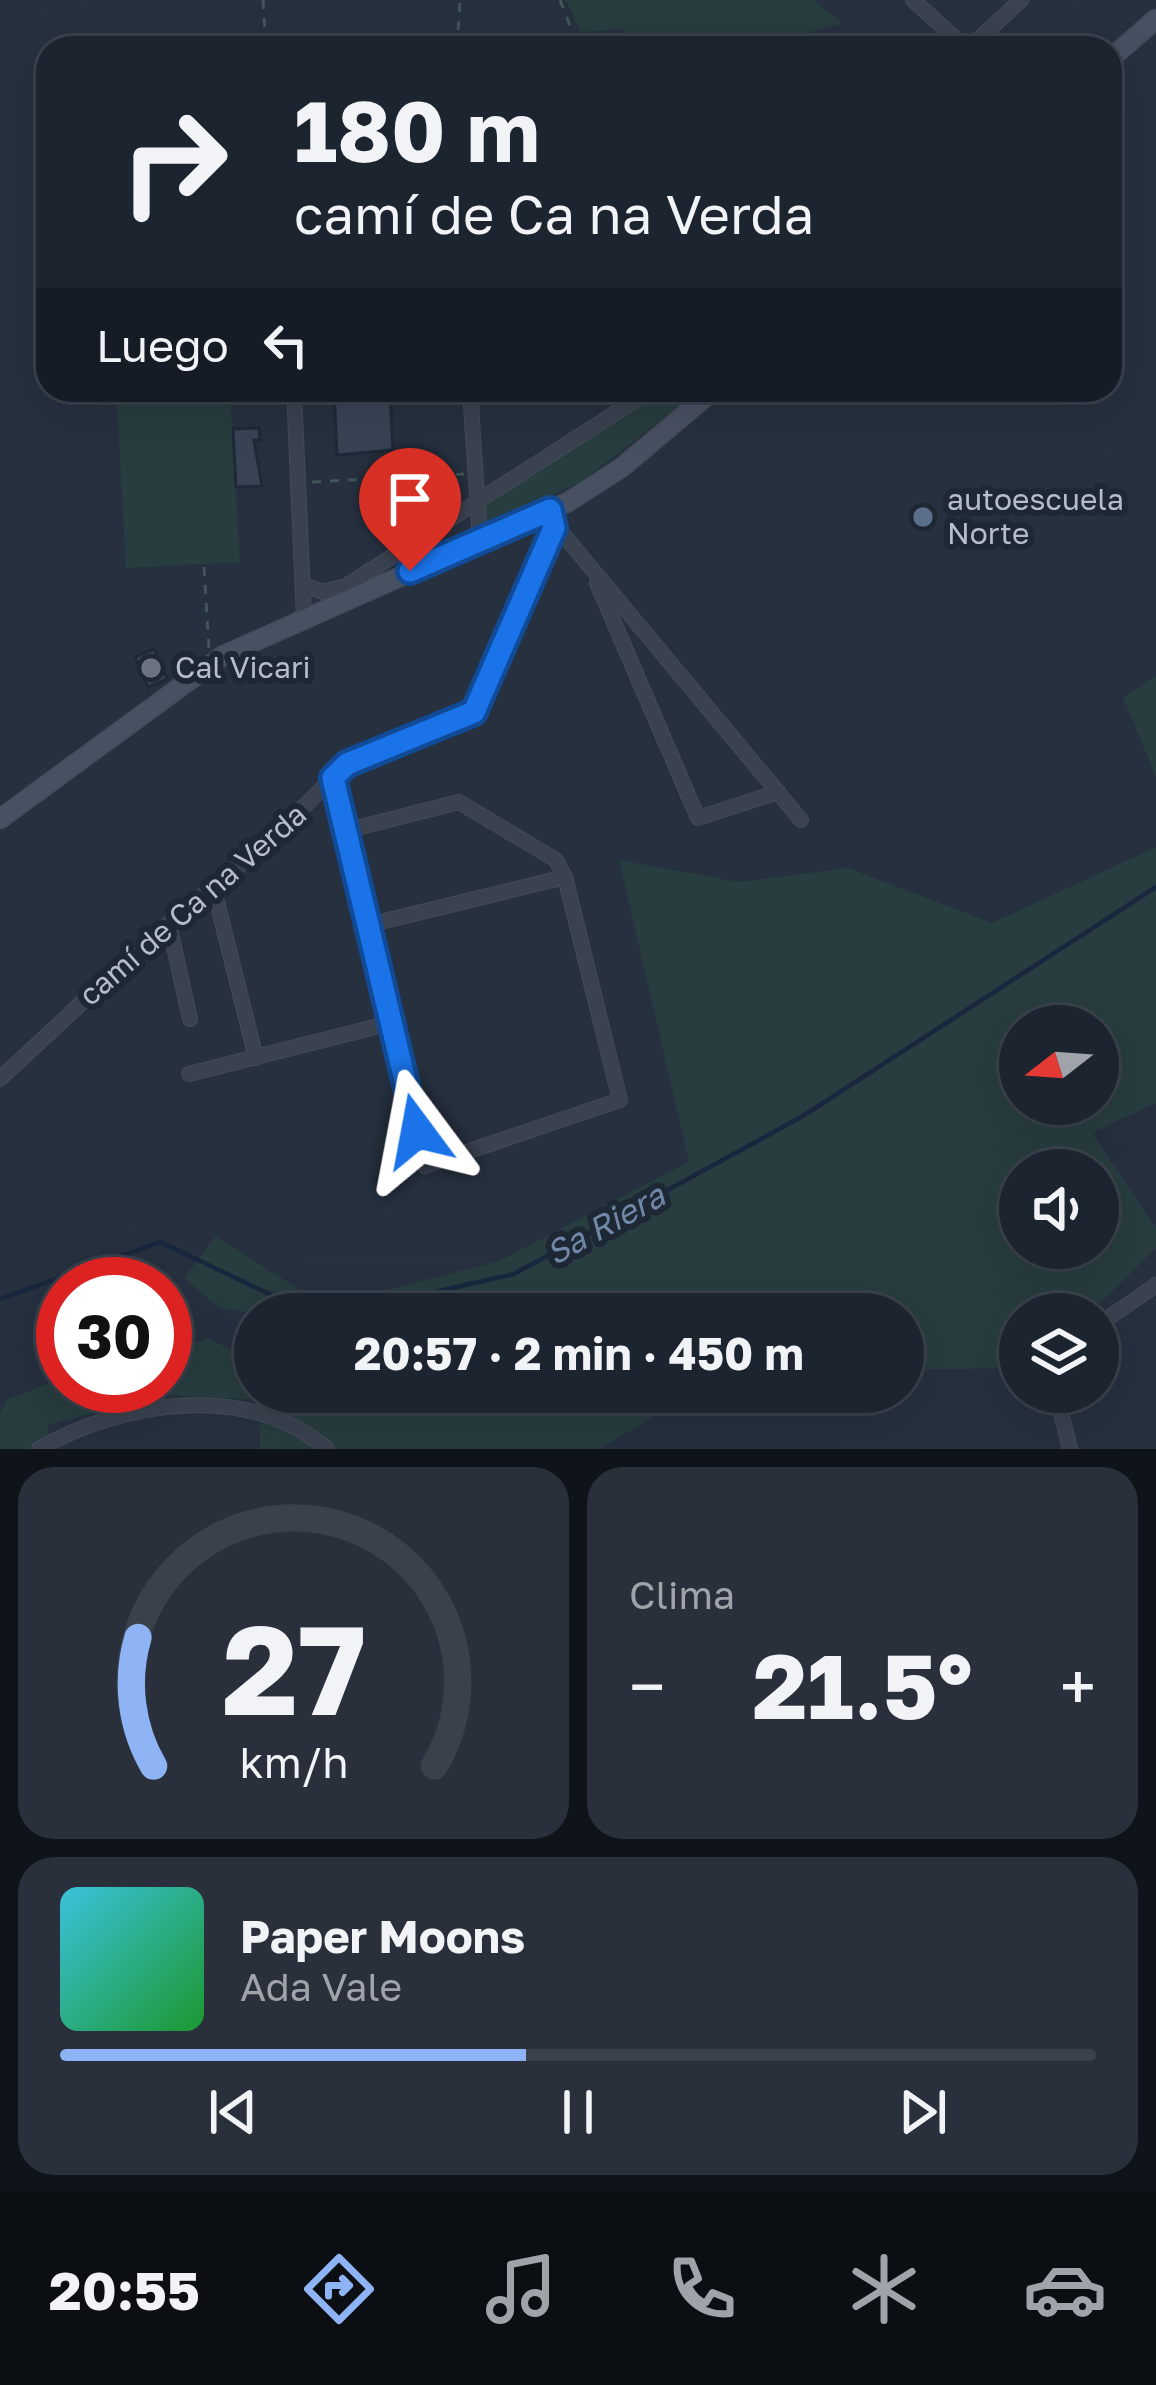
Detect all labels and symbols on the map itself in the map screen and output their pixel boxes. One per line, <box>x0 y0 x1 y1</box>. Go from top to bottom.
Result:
pin <box>359 448 461 571</box>
place label: autoescuela Norte <box>947 481 1124 551</box>
marker: autoescuela Norte <box>910 504 936 530</box>
place label: Cal Vicari <box>175 649 311 685</box>
marker: Cal Vicari <box>138 655 164 681</box>
street label: camí de Ca na Verda <box>71 796 313 1013</box>
north arrow <box>999 1005 1119 1125</box>
position arrow <box>354 1068 480 1194</box>
water label: Sa Riera <box>539 1174 672 1272</box>
speed limit sign: 30 <box>36 1257 192 1413</box>

